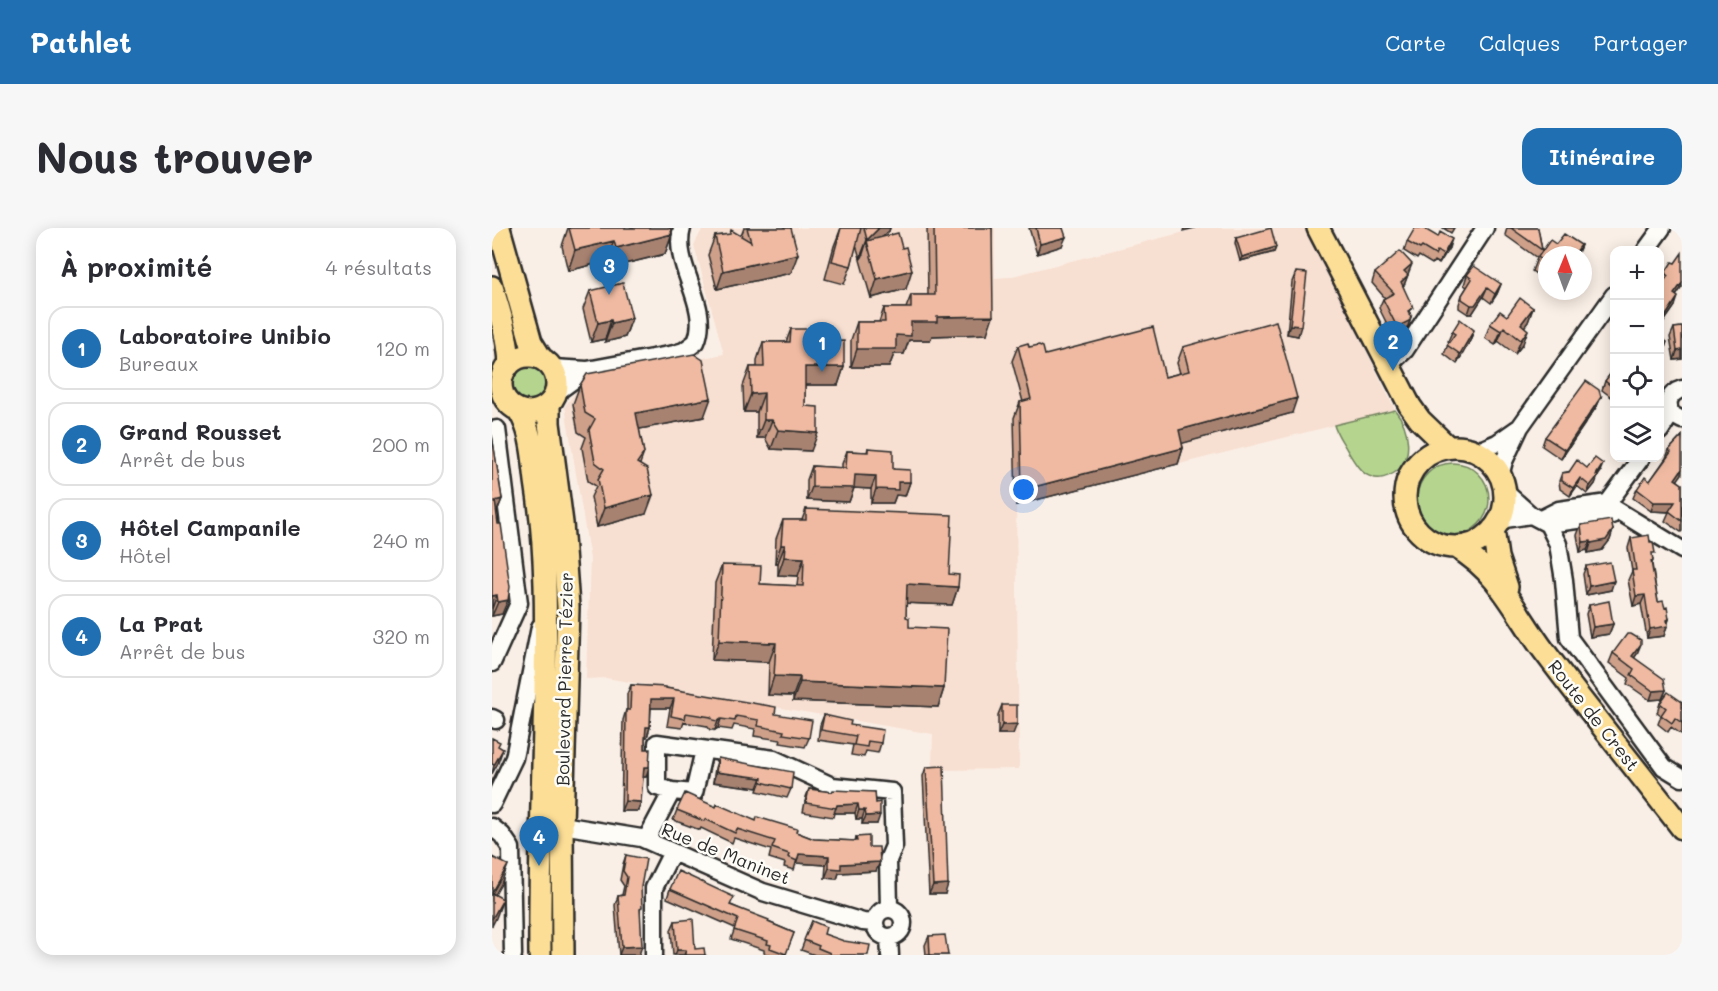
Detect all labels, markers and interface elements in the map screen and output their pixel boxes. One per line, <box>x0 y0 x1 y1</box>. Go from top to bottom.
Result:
text: Pathlet <box>30 24 132 60</box>
text: Carte <box>1385 29 1446 56</box>
text: Calques <box>1479 29 1561 56</box>
text: Partager <box>1594 29 1688 56</box>
button: Itinéraire <box>1522 128 1682 185</box>
text: Nous trouver <box>36 129 314 184</box>
pin: 3 <box>590 245 628 295</box>
north arrow <box>1538 246 1592 300</box>
map controls <box>1610 246 1664 462</box>
button: + <box>1610 246 1664 300</box>
text: À proximité <box>60 250 212 284</box>
text: 4 résultats <box>326 254 432 280</box>
button: − <box>1610 300 1664 354</box>
text: Laboratoire Unibio <box>119 321 331 350</box>
pin: 1 <box>802 322 842 372</box>
pin: 2 <box>1374 322 1412 371</box>
text: 1 <box>77 335 86 361</box>
text: 120 m <box>375 335 430 361</box>
text: Bureaux <box>119 350 198 376</box>
button: locate <box>1610 354 1664 408</box>
button: layers <box>1610 408 1664 462</box>
text: Grand Rousset <box>119 417 282 446</box>
text: 2 <box>76 431 87 457</box>
text: 200 m <box>372 431 430 457</box>
text: Arrêt de bus <box>119 446 245 472</box>
your location <box>1009 475 1038 504</box>
text: Hôtel Campanile <box>119 513 301 542</box>
text: 3 <box>76 527 88 553</box>
text: 240 m <box>372 527 430 553</box>
text: Hôtel <box>119 542 171 568</box>
street label: Boulevard Pierre Tézier <box>550 572 578 786</box>
text: La Prat <box>119 609 203 638</box>
text: 4 <box>75 623 88 649</box>
text: 320 m <box>372 623 430 649</box>
text: Arrêt de bus <box>119 638 245 664</box>
street label: Route de Crest <box>1543 654 1645 776</box>
pin: 4 <box>520 816 558 866</box>
street label: Rue de Maninet <box>658 816 794 890</box>

